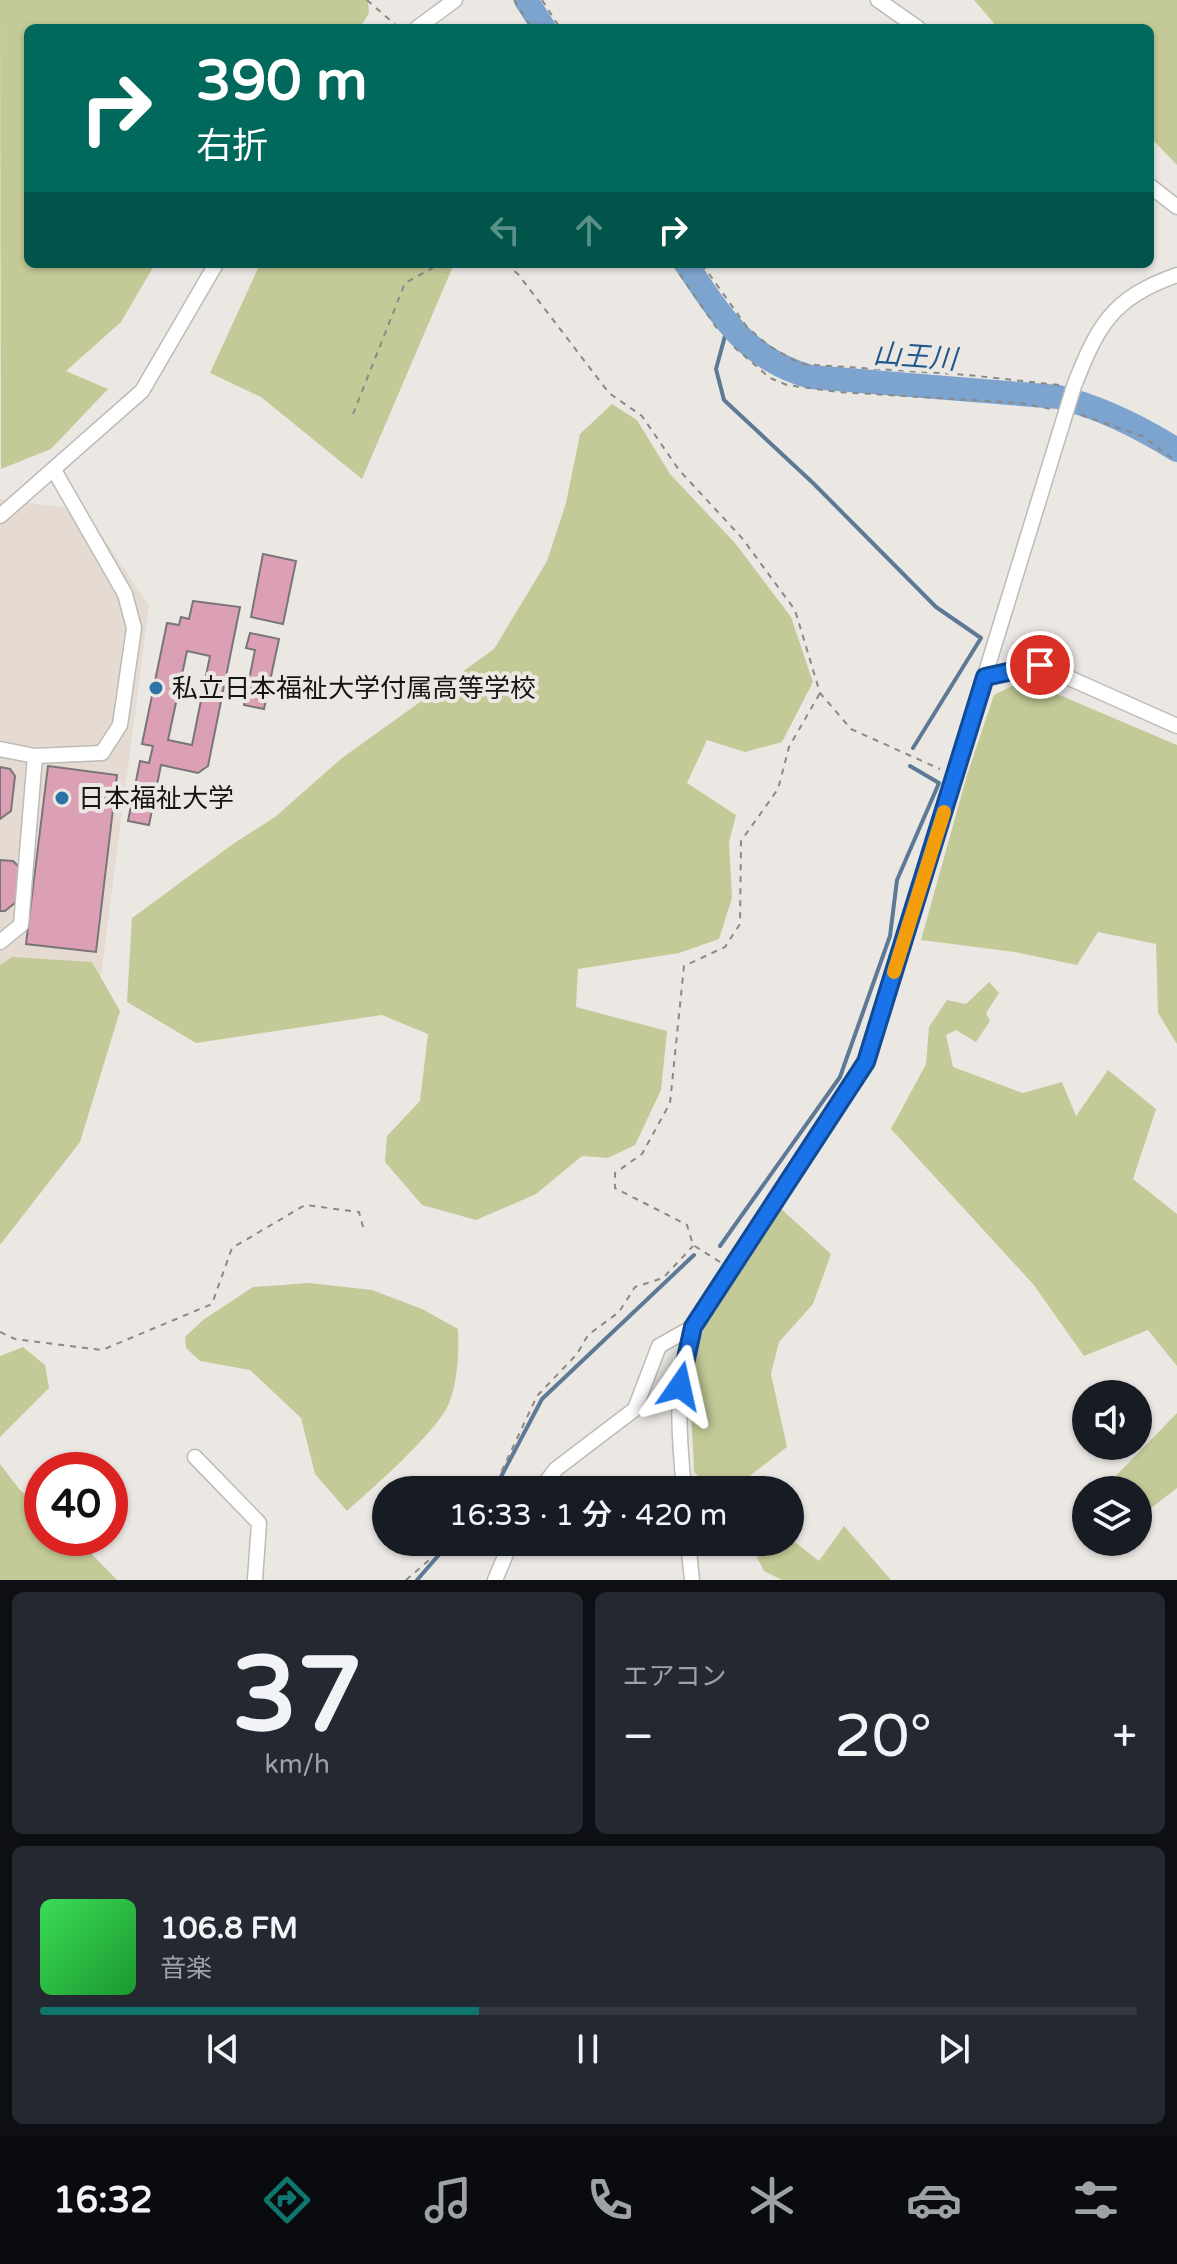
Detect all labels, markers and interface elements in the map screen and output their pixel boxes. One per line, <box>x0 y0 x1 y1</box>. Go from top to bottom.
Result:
text: 390 m <box>196 48 367 115</box>
icon: right <box>64 56 168 160</box>
text: 右折 <box>196 125 268 168</box>
icon: left <box>483 208 527 252</box>
icon: ahead <box>567 208 611 252</box>
icon: right <box>651 208 695 252</box>
water label: 山王川 <box>872 337 961 377</box>
pin <box>1006 631 1074 699</box>
icon: arrive <box>1018 643 1062 687</box>
place label: 私立日本福祉大学付属高等学校 <box>172 673 536 704</box>
marker: 私立日本福祉大学付属高等学校 <box>147 679 165 697</box>
place label: 日本福祉大学 <box>78 783 234 814</box>
marker: 日本福祉大学 <box>53 789 71 807</box>
position arrow <box>638 1344 722 1428</box>
map controls <box>1072 1380 1152 1556</box>
button: sound <box>1072 1380 1152 1460</box>
speed limit sign: 40 <box>24 1452 128 1556</box>
button: layers <box>1072 1476 1152 1556</box>
text: 16:33 · 1 分 · 420 m <box>449 1497 727 1534</box>
text: 37 <box>232 1634 363 1759</box>
text: エアコン <box>623 1661 727 1692</box>
text: 20° <box>834 1701 932 1773</box>
text: − <box>623 1711 654 1764</box>
text: + <box>1112 1711 1137 1764</box>
text: km/h <box>265 1749 330 1780</box>
text: 106.8 FM <box>160 1910 298 1947</box>
text: 音楽 <box>160 1953 212 1984</box>
icon: previous <box>201 2027 245 2071</box>
icon: pause <box>566 2027 610 2071</box>
icon: next <box>932 2027 976 2071</box>
icon: directions <box>259 2172 315 2228</box>
icon: music <box>420 2172 476 2228</box>
icon: phone <box>582 2172 638 2228</box>
icon: climate <box>744 2172 800 2228</box>
icon: car <box>906 2172 962 2228</box>
icon: filters <box>1068 2172 1124 2228</box>
text: 16:32 <box>53 2179 153 2222</box>

